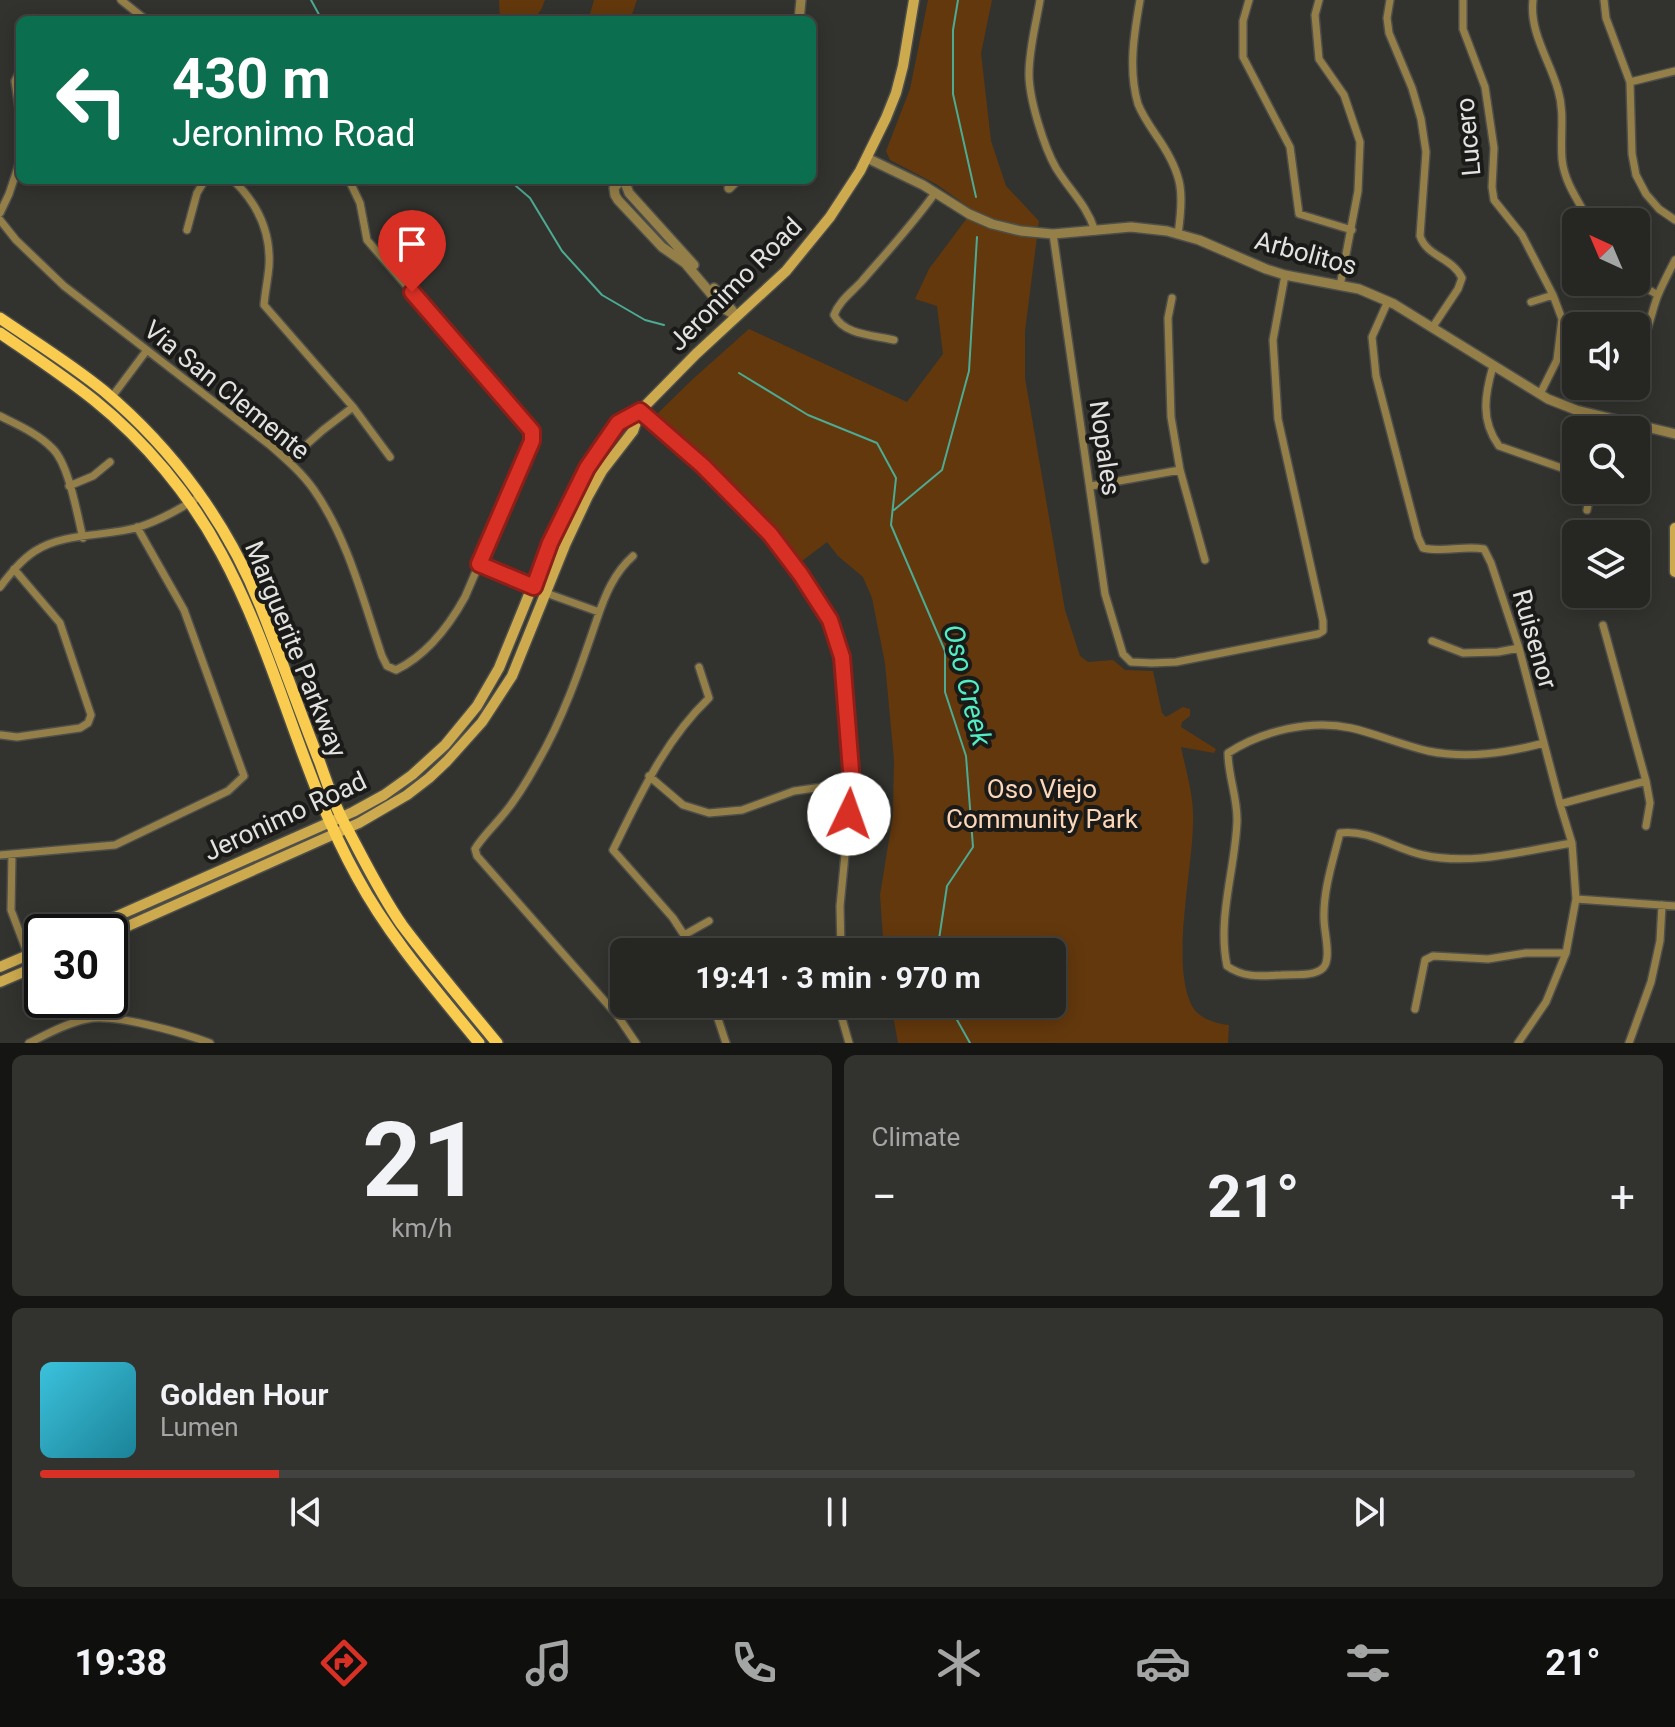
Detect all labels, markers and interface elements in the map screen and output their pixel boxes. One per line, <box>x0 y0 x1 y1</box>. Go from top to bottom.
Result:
text: 430 m <box>172 46 331 112</box>
icon: left <box>40 48 144 152</box>
street label: Lucero <box>1450 97 1486 177</box>
text: Jeronimo Road <box>172 113 416 155</box>
north arrow <box>1562 208 1650 296</box>
map controls <box>1562 208 1650 608</box>
pin <box>378 210 446 292</box>
street label: Jeronimo Road <box>662 211 808 357</box>
icon: arrive <box>390 222 434 266</box>
street label: Arbolitos <box>1252 225 1360 281</box>
button: sound <box>1562 312 1650 400</box>
street label: Via San Clemente <box>138 314 316 466</box>
street label: Nopales <box>1083 399 1127 497</box>
button: search <box>1562 416 1650 504</box>
button: layers <box>1562 520 1650 608</box>
street label: Marguerite Parkway <box>239 537 353 761</box>
street label: Ruisenor <box>1507 586 1564 692</box>
water label: Oso Creek <box>936 621 999 751</box>
street label: Jeronimo Road <box>199 765 371 867</box>
position arrow <box>807 772 891 856</box>
park label: Oso Viejo Community Park <box>946 774 1139 834</box>
speed limit sign: 30 <box>24 914 128 1018</box>
text: 19:41 · 3 min · 970 m <box>695 960 981 995</box>
text: 21 <box>362 1100 481 1221</box>
text: Climate <box>872 1122 960 1152</box>
text: 21° <box>1207 1161 1299 1232</box>
text: − <box>872 1171 897 1223</box>
text: + <box>1610 1171 1635 1223</box>
text: km/h <box>391 1213 452 1243</box>
text: Golden Hour <box>160 1377 329 1412</box>
text: Lumen <box>160 1412 239 1442</box>
icon: previous <box>284 1490 328 1534</box>
icon: pause <box>815 1490 859 1534</box>
icon: next <box>1347 1490 1391 1534</box>
icon: directions <box>316 1635 372 1691</box>
icon: music <box>521 1635 577 1691</box>
icon: phone <box>726 1635 782 1691</box>
icon: climate <box>931 1635 987 1691</box>
icon: car <box>1135 1635 1191 1691</box>
icon: filters <box>1340 1635 1396 1691</box>
text: 19:38 <box>74 1642 167 1684</box>
text: 21° <box>1545 1642 1601 1684</box>

